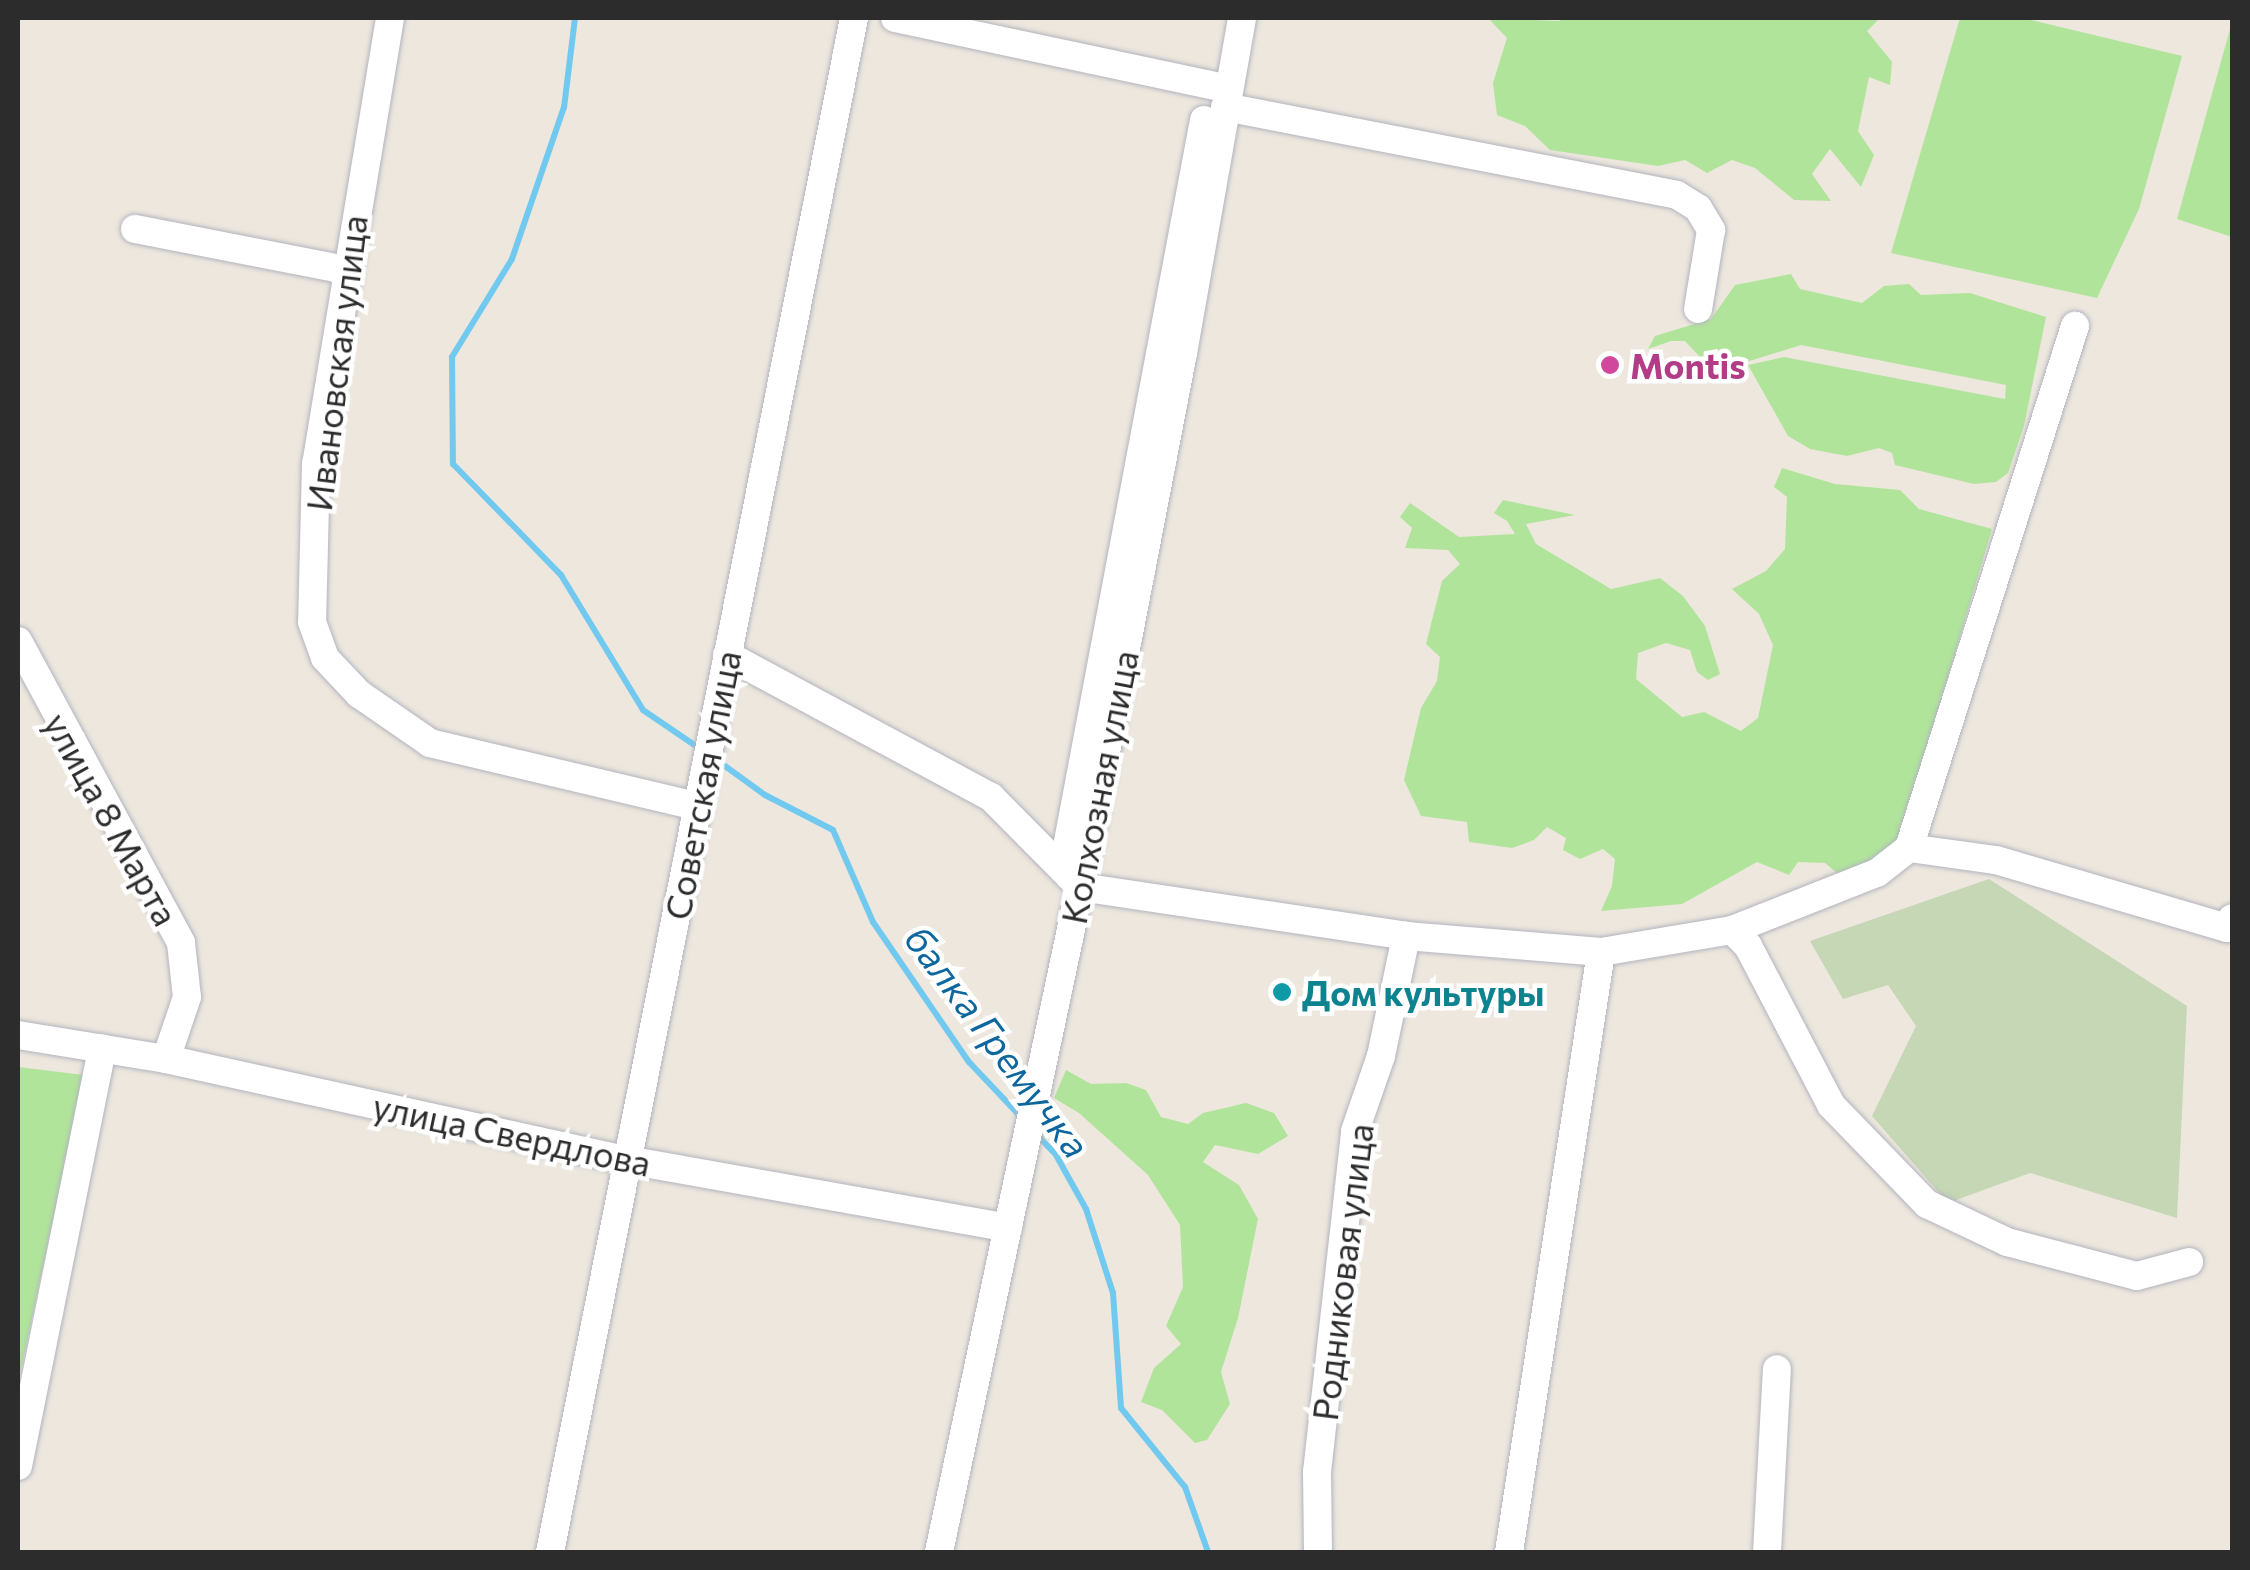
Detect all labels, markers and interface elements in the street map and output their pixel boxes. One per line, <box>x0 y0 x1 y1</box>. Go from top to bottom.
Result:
street label: Ивановская улица <box>297 213 375 513</box>
place label: Montis <box>1630 344 1746 386</box>
marker: Montis <box>1599 354 1621 376</box>
street label: Советская улица <box>655 647 749 923</box>
street label: Колхозная улица <box>1052 647 1146 927</box>
street label: улица 8 Марта <box>36 705 188 933</box>
water label: балка Гремучка <box>896 916 1100 1166</box>
place label: Дом культуры <box>1302 971 1544 1013</box>
marker: Дом культуры <box>1271 981 1293 1003</box>
street label: улица Свердлова <box>369 1084 655 1184</box>
street label: Родниковая улица <box>1303 1121 1381 1423</box>

